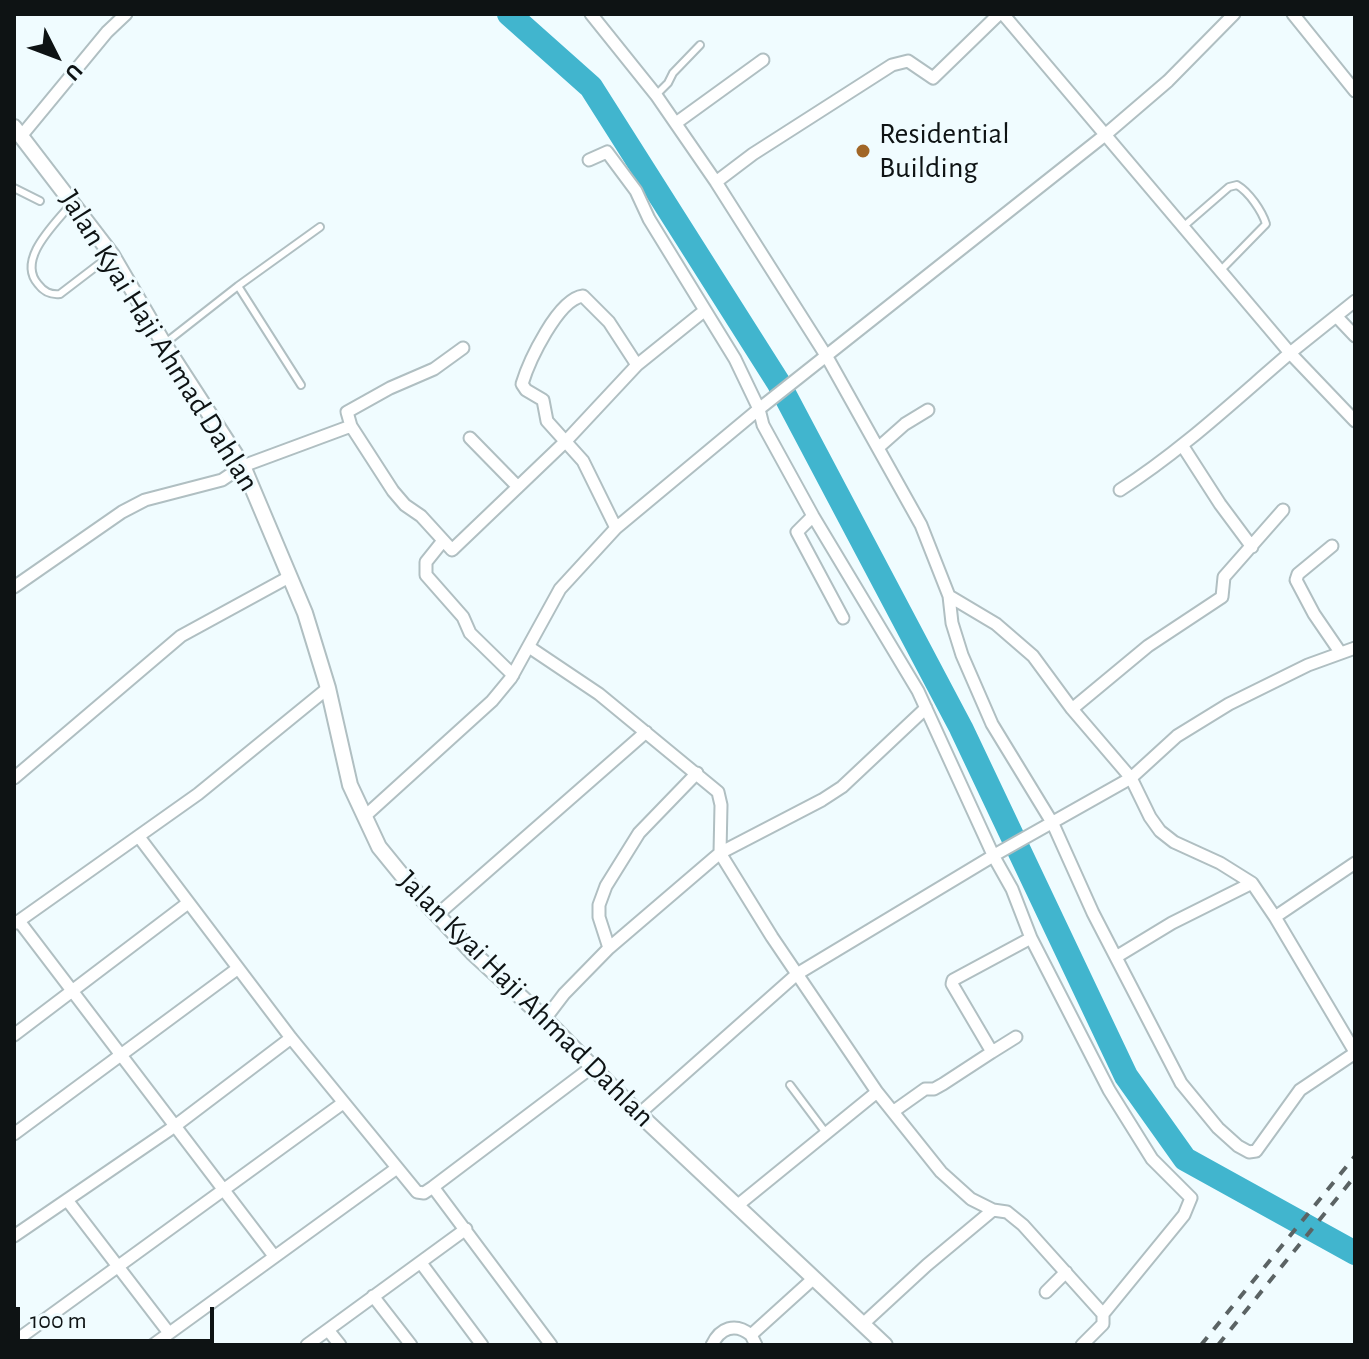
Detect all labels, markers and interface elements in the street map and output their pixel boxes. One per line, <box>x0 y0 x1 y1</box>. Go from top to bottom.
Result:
north arrow <box>16 16 96 96</box>
text: U <box>61 59 87 85</box>
place label: Residential Building <box>879 116 1010 186</box>
marker: Residential Building <box>854 142 872 160</box>
street label: Jalan Kyai Haji Ahmad Dahlan <box>51 184 267 498</box>
street label: Jalan Kyai Haji Ahmad Dahlan <box>390 863 662 1135</box>
scale bar <box>20 1291 218 1341</box>
text: 100 m <box>30 1309 87 1333</box>

